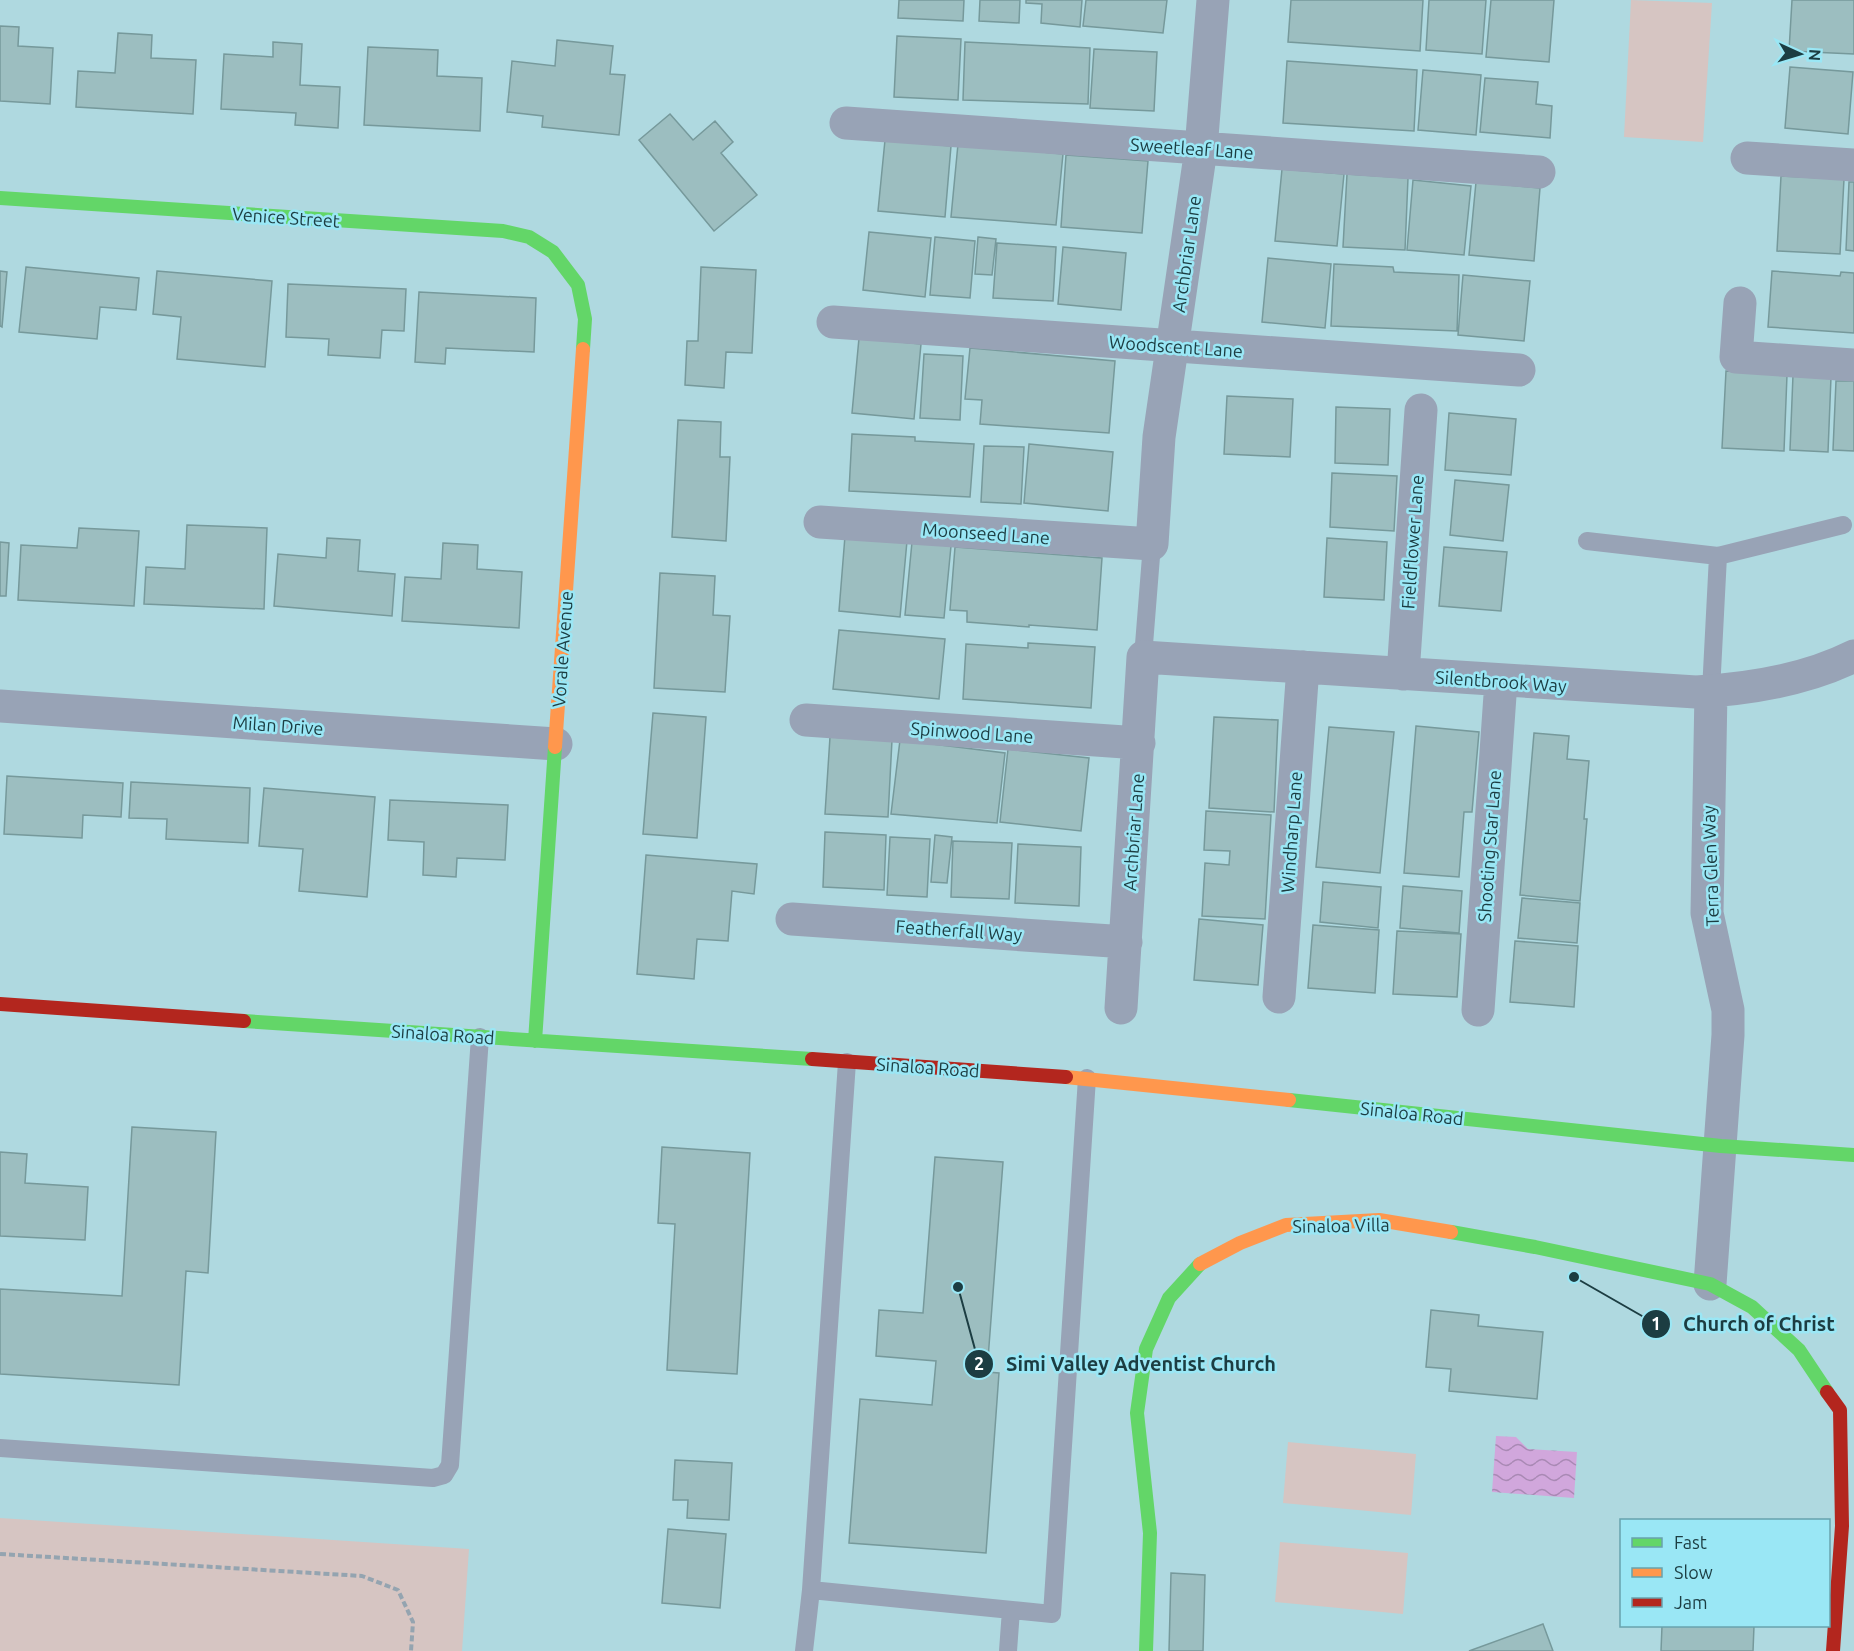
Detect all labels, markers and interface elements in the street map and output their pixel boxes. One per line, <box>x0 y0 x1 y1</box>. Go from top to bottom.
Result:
north arrow <box>1770 24 1830 84</box>
text: N <box>1806 48 1824 62</box>
street label: Sweetleaf Lane <box>1130 134 1254 162</box>
street label: Archbriar Lane <box>1168 194 1204 314</box>
street label: Venice Street <box>231 203 341 231</box>
street label: Woodscent Lane <box>1108 331 1244 361</box>
street label: Fieldflower Lane <box>1397 474 1427 610</box>
street label: Moonseed Lane <box>921 519 1051 547</box>
street label: Vorale Avenue <box>548 590 576 708</box>
street label: Silentbrook Way <box>1435 666 1568 696</box>
street label: Milan Drive <box>232 712 324 738</box>
street label: Spinwood Lane <box>910 718 1034 746</box>
street label: Shooting Star Lane <box>1474 769 1504 923</box>
street label: Windharp Lane <box>1277 771 1305 893</box>
street label: Archbriar Lane <box>1119 773 1147 891</box>
street label: Terra Glen Way <box>1698 805 1722 927</box>
street label: Featherfall Way <box>895 916 1023 944</box>
street label: Sinaloa Road <box>391 1020 495 1048</box>
street label: Sinaloa Road <box>876 1053 980 1081</box>
street label: Sinaloa Road <box>1360 1098 1464 1128</box>
street label: Sinaloa Villa <box>1292 1214 1390 1236</box>
callout: Church of Christ <box>1641 1305 1847 1343</box>
text: Church of Christ <box>1683 1312 1835 1335</box>
text: 1 <box>1651 1313 1661 1333</box>
callout: Simi Valley Adventist Church <box>964 1345 1288 1383</box>
text: Simi Valley Adventist Church <box>1006 1352 1276 1375</box>
text: 2 <box>974 1353 984 1373</box>
legend <box>1620 1519 1830 1627</box>
text: Fast <box>1674 1532 1707 1552</box>
text: Slow <box>1674 1562 1713 1582</box>
text: Jam <box>1674 1592 1708 1612</box>

